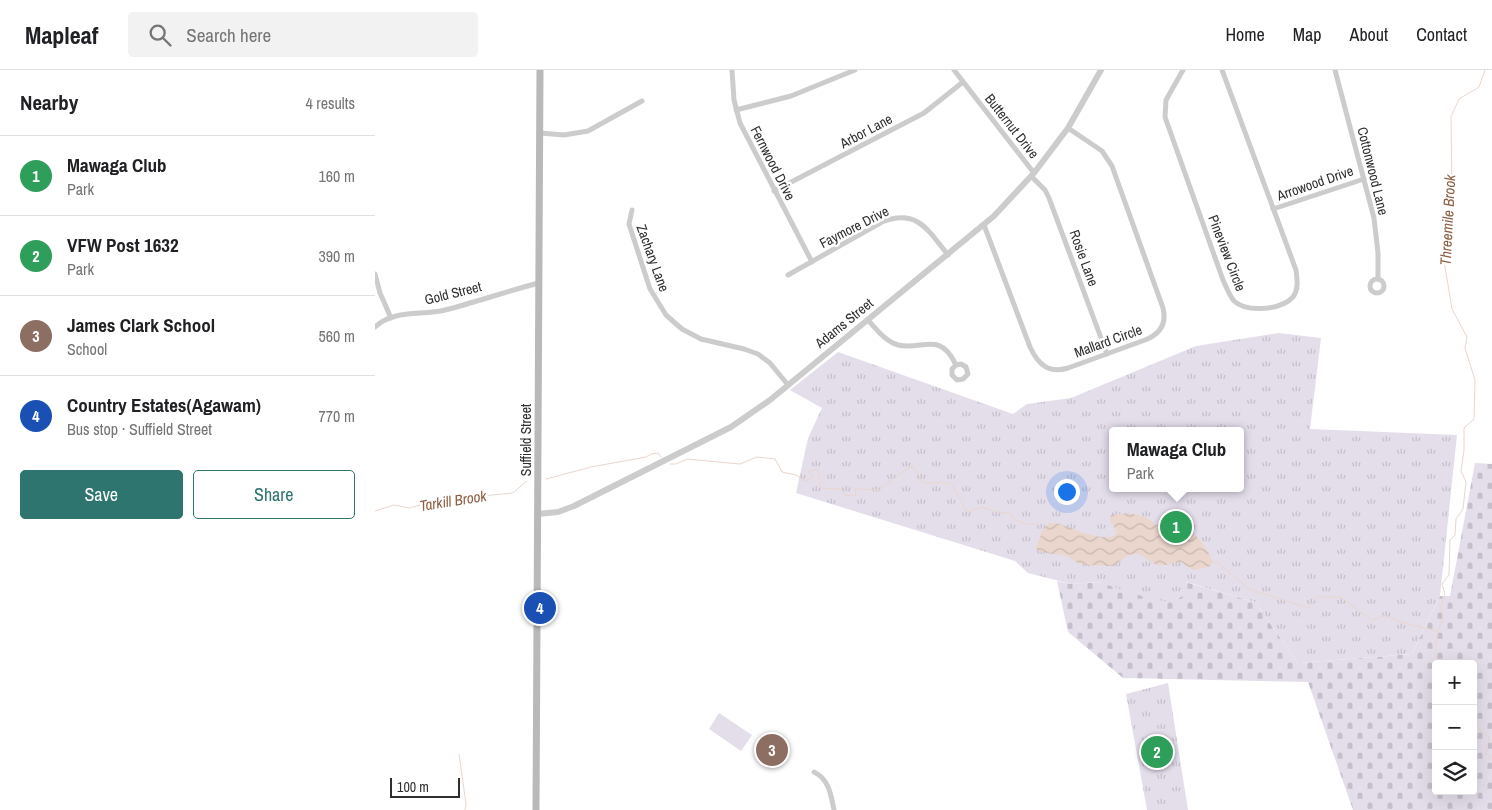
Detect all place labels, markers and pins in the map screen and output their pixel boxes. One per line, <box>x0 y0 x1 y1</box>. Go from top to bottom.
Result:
pin: 1 <box>1160 508 1192 546</box>
pin: 4 <box>524 589 556 627</box>
pin: 3 <box>756 731 788 769</box>
pin: 2 <box>1141 733 1173 771</box>

